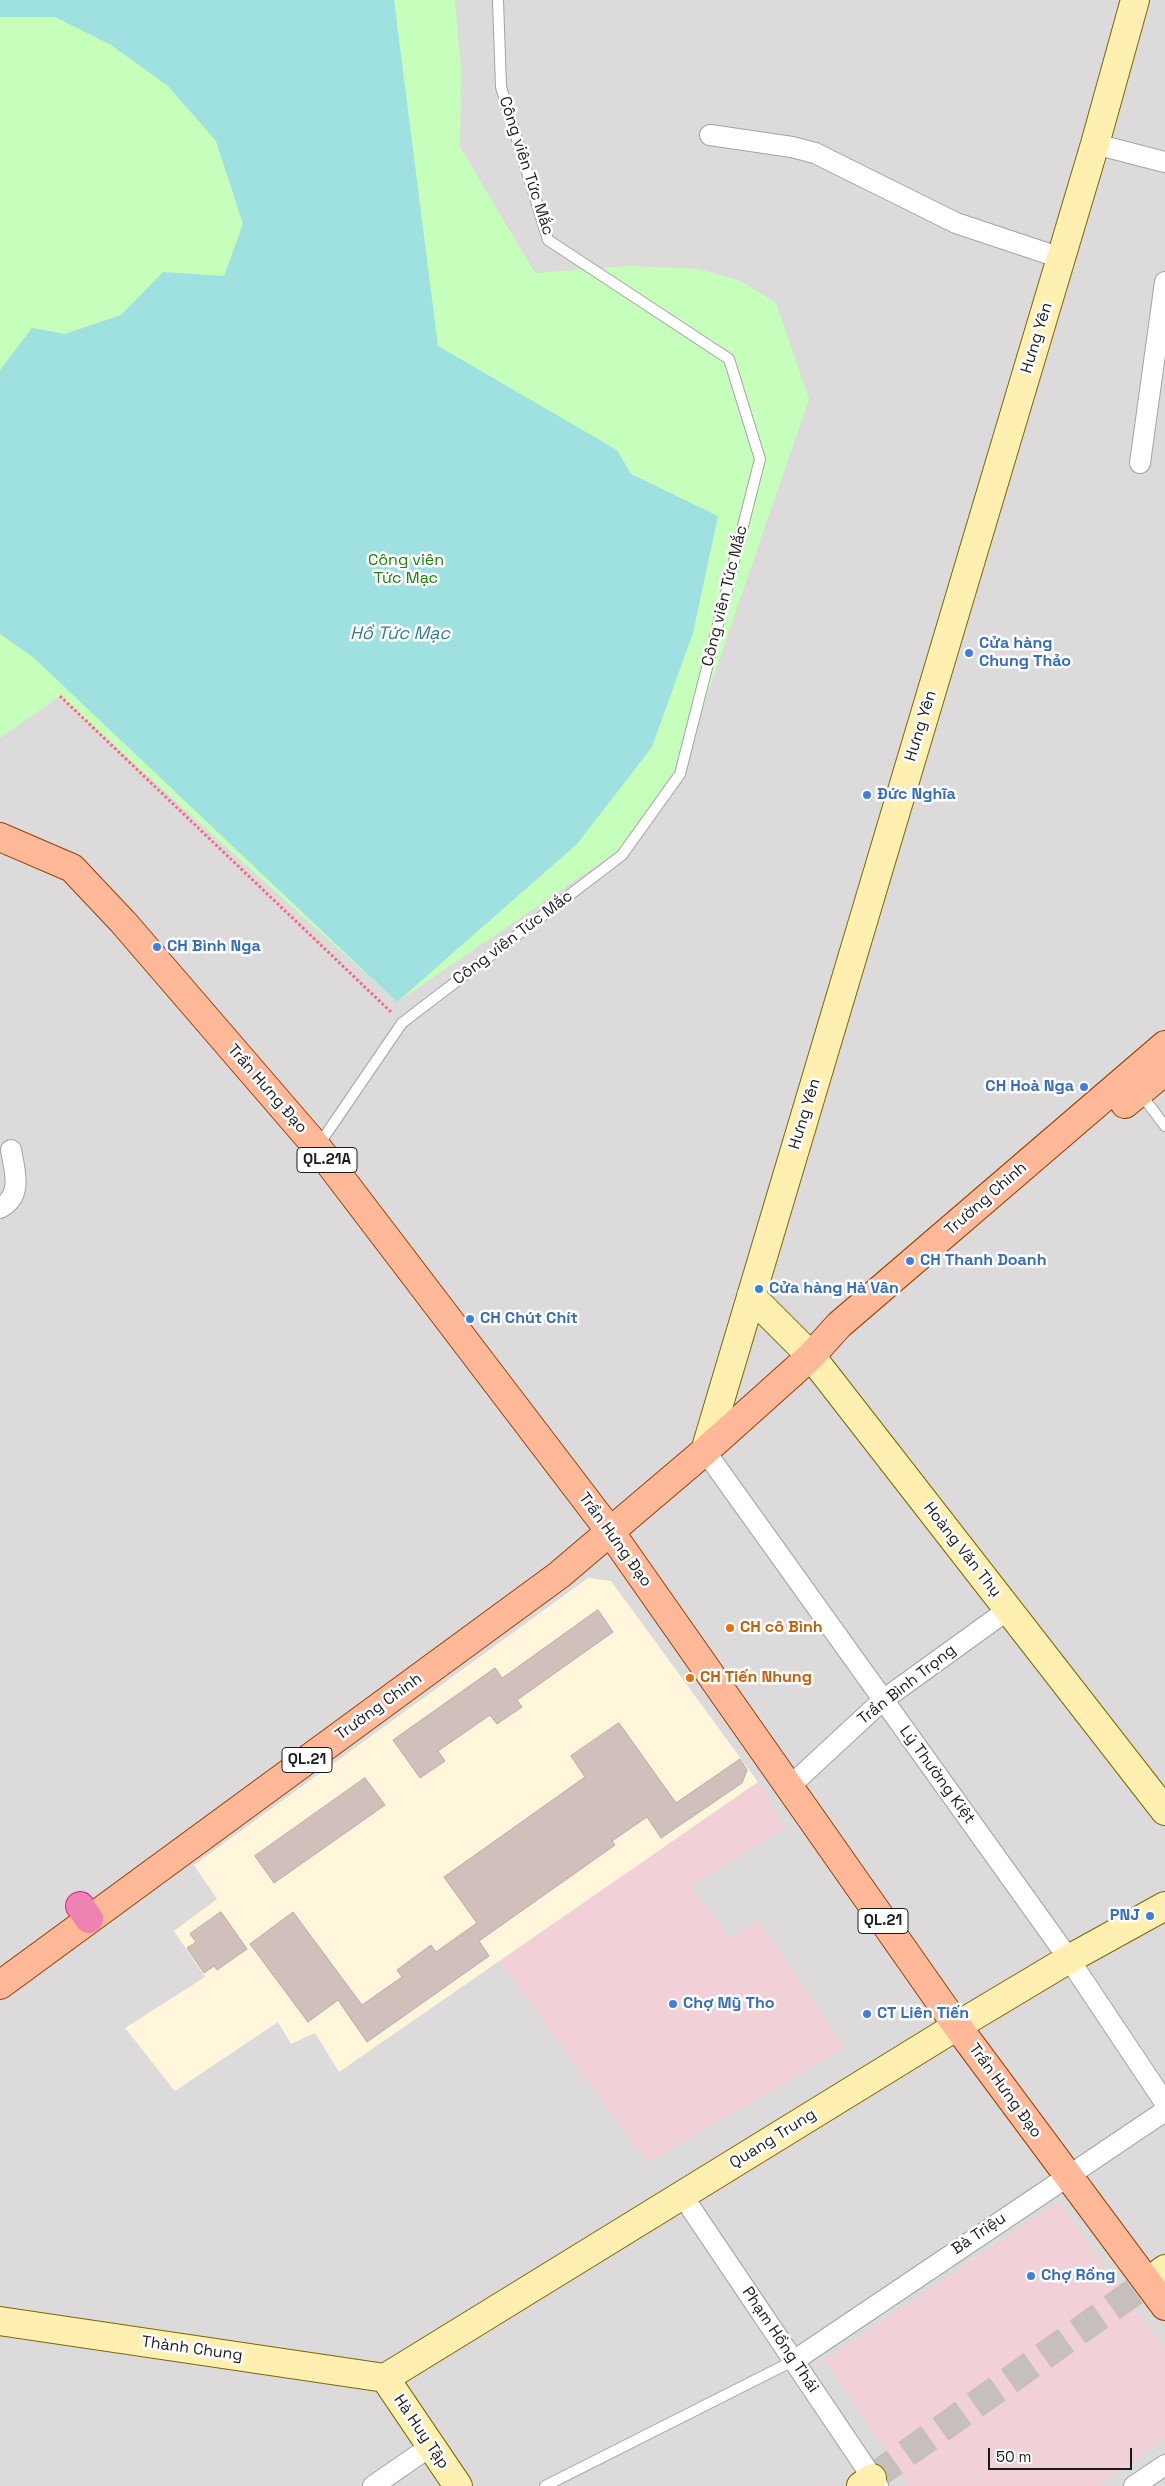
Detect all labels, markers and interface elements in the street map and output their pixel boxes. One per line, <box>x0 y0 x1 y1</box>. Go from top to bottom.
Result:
street label: Công viên Tức Mắc <box>495 94 557 238</box>
street label: Hưng Yên <box>1017 300 1057 376</box>
street label: Công viên Tức Mắc <box>698 524 752 668</box>
park label: Công viên Tức Mạc <box>368 551 444 589</box>
water label: Hồ Tức Mạc <box>350 623 450 645</box>
place label: Cửa hàng Chung Thảo <box>979 634 1071 672</box>
marker: Cửa hàng Chung Thảo <box>963 647 975 659</box>
street label: Hưng Yên <box>901 688 941 764</box>
place label: Đức Nghĩa <box>877 785 956 805</box>
marker: Đức Nghĩa <box>861 789 873 801</box>
street label: Công viên Tức Mắc <box>449 887 577 989</box>
place label: CH Bình Nga <box>167 937 261 957</box>
marker: CH Bình Nga <box>151 941 163 953</box>
street label: Trần Hưng Đạo <box>223 1041 311 1137</box>
street label: Hưng Yên <box>785 1076 825 1152</box>
place label: CH Hoà Nga <box>985 1077 1074 1097</box>
marker: CH Hoà Nga <box>1078 1081 1090 1093</box>
road number: QL.21A <box>297 1148 357 1172</box>
street label: Trường Chinh <box>941 1158 1031 1240</box>
place label: CH Thanh Doanh <box>920 1251 1047 1271</box>
marker: CH Thanh Doanh <box>904 1255 916 1267</box>
place label: Cửa hàng Hà Vân <box>769 1279 899 1299</box>
marker: Cửa hàng Hà Vân <box>753 1283 765 1295</box>
place label: CH Chút Chít <box>480 1309 578 1329</box>
marker: CH Chút Chít <box>464 1313 476 1325</box>
street label: Trần Hưng Đạo <box>574 1489 656 1591</box>
street label: Hoàng Văn Thụ <box>919 1499 1005 1601</box>
place label: CH cô Bình <box>740 1618 823 1638</box>
marker: CH cô Bình <box>724 1622 736 1634</box>
street label: Trần Bình Trọng <box>854 1641 960 1729</box>
place label: CH Tiến Nhung <box>700 1668 812 1688</box>
street label: Trường Chinh <box>332 1669 426 1745</box>
marker: CH Tiến Nhung <box>684 1672 696 1684</box>
street label: Lý Thường Kiệt <box>895 1722 979 1828</box>
road number: QL.21 <box>282 1748 332 1772</box>
place label: PNJ <box>1110 1906 1140 1926</box>
road number: QL.21 <box>858 1908 908 1934</box>
marker: PNJ <box>1144 1910 1156 1922</box>
place label: Chợ Mỹ Tho <box>683 1994 775 2014</box>
marker: Chợ Mỹ Tho <box>667 1998 679 2010</box>
place label: CT Liên Tiến <box>877 2004 969 2024</box>
marker: CT Liên Tiến <box>861 2008 873 2020</box>
street label: Trần Hưng Đạo <box>964 2040 1046 2142</box>
street label: Quang Trung <box>726 2105 820 2173</box>
street label: Bà Triệu <box>948 2209 1010 2259</box>
place label: Chợ Rồng <box>1041 2266 1115 2286</box>
marker: Chợ Rồng <box>1025 2270 1037 2282</box>
street label: Phạm Hồng Thái <box>738 2283 822 2397</box>
street label: Thành Chung <box>140 2332 244 2366</box>
street label: Hà Huy Tập <box>389 2391 453 2473</box>
scale bar <box>990 2438 1134 2470</box>
text: 50 m <box>996 2447 1031 2466</box>

